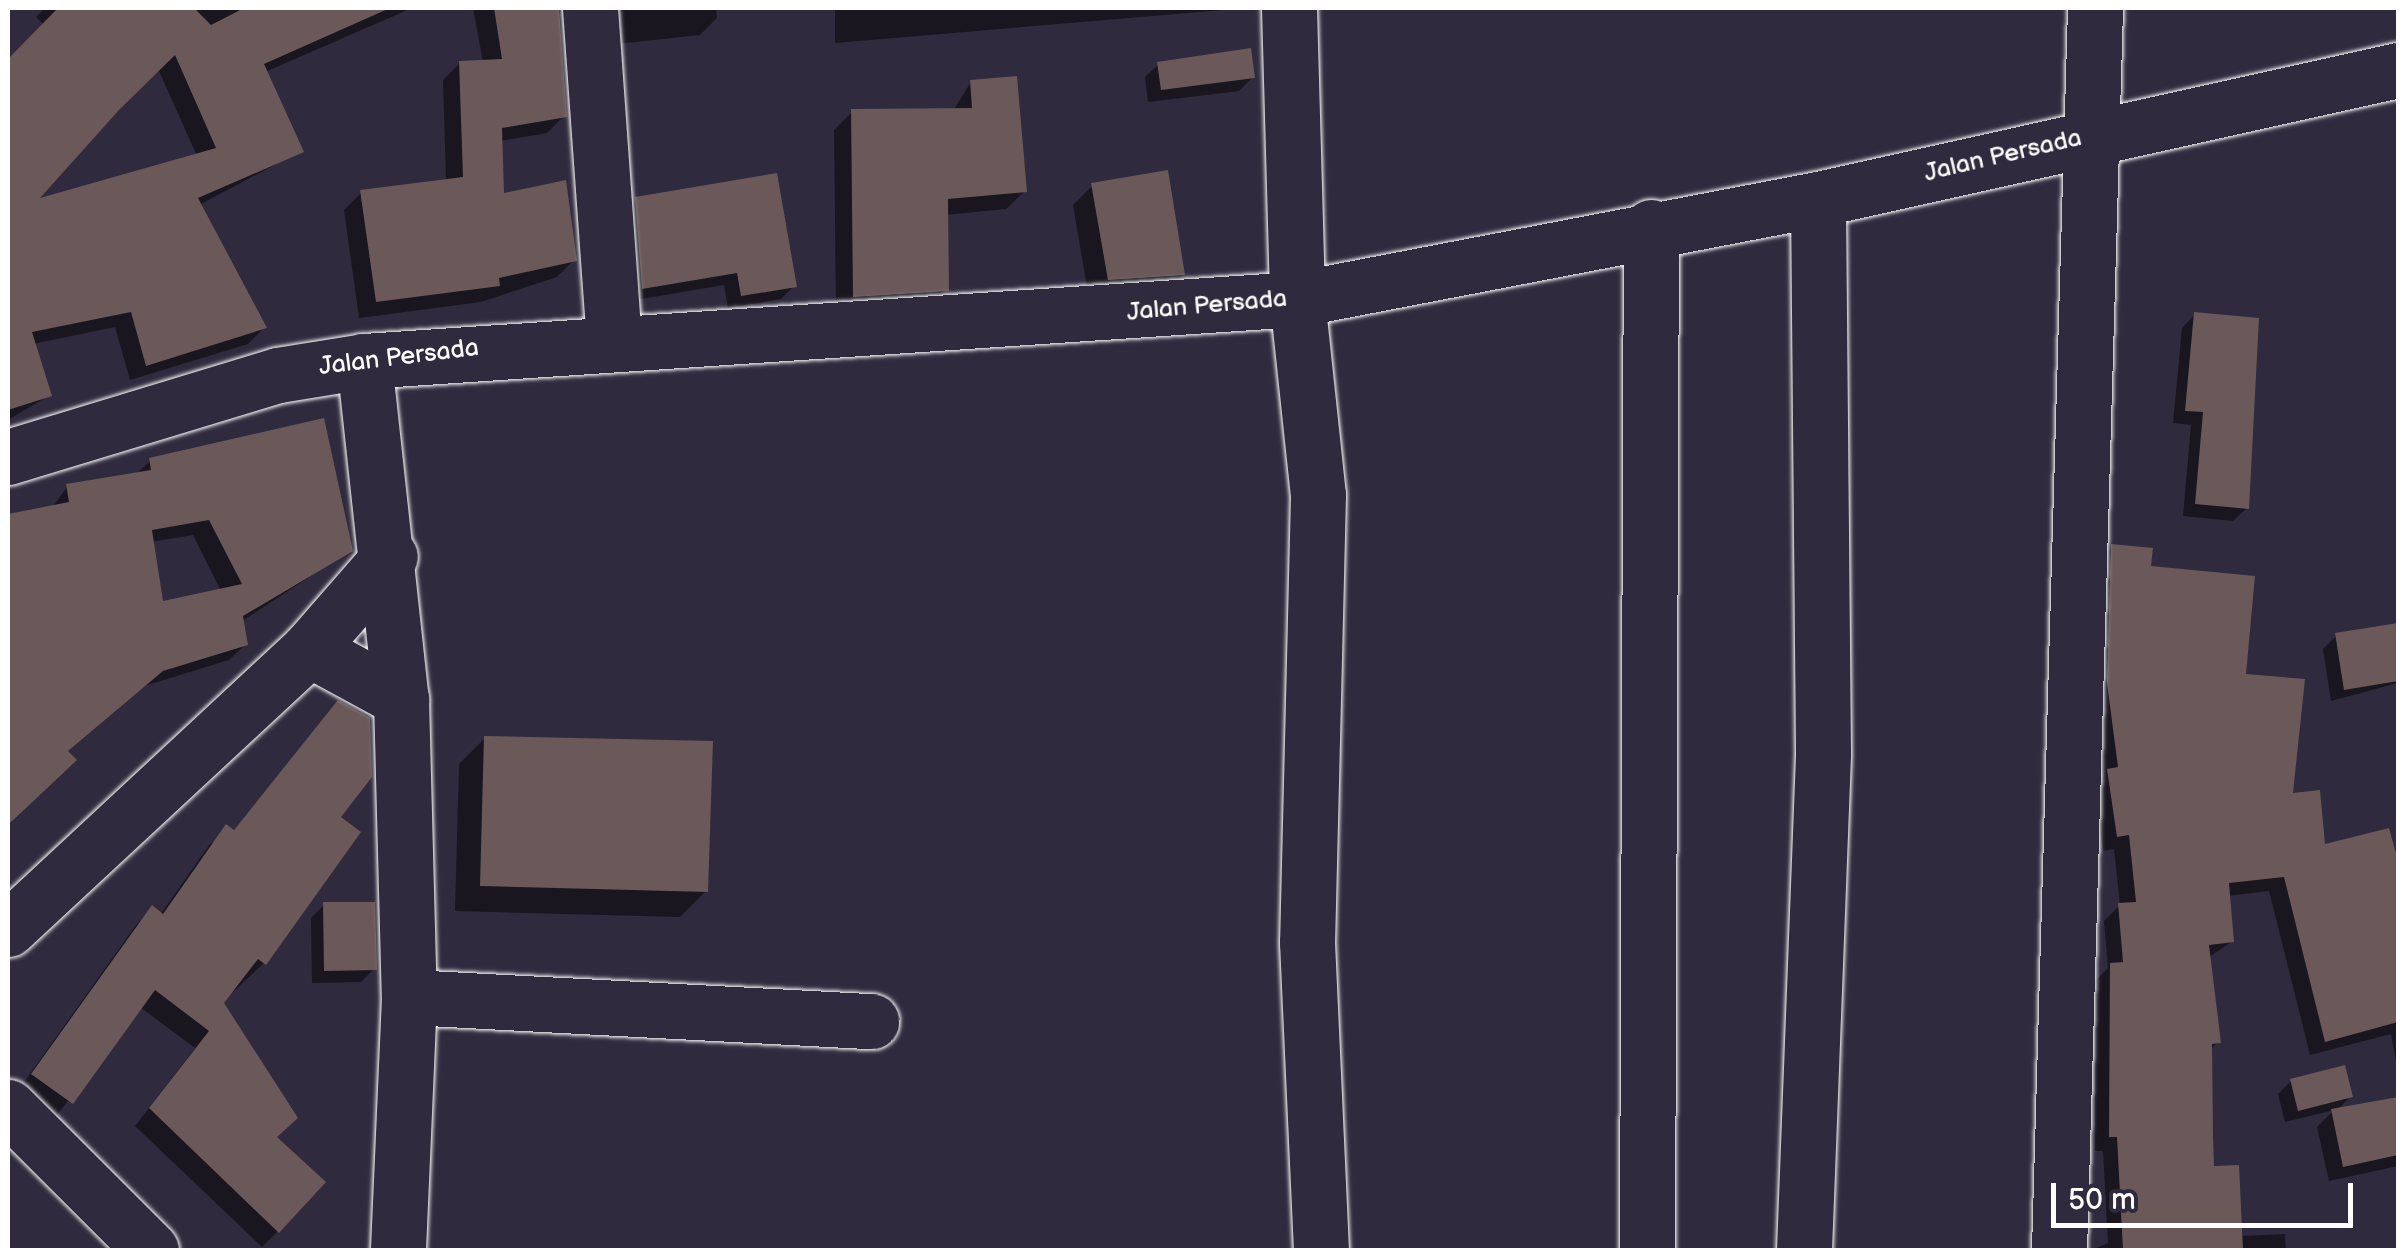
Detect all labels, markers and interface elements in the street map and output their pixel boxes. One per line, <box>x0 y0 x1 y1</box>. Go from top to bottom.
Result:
street label: Jalan Persada <box>1921 123 2085 189</box>
street label: Jalan Persada <box>1126 284 1288 328</box>
street label: Jalan Persada <box>317 333 481 383</box>
scale bar <box>2056 1163 2358 1225</box>
text: 50 m <box>2068 1182 2136 1218</box>

